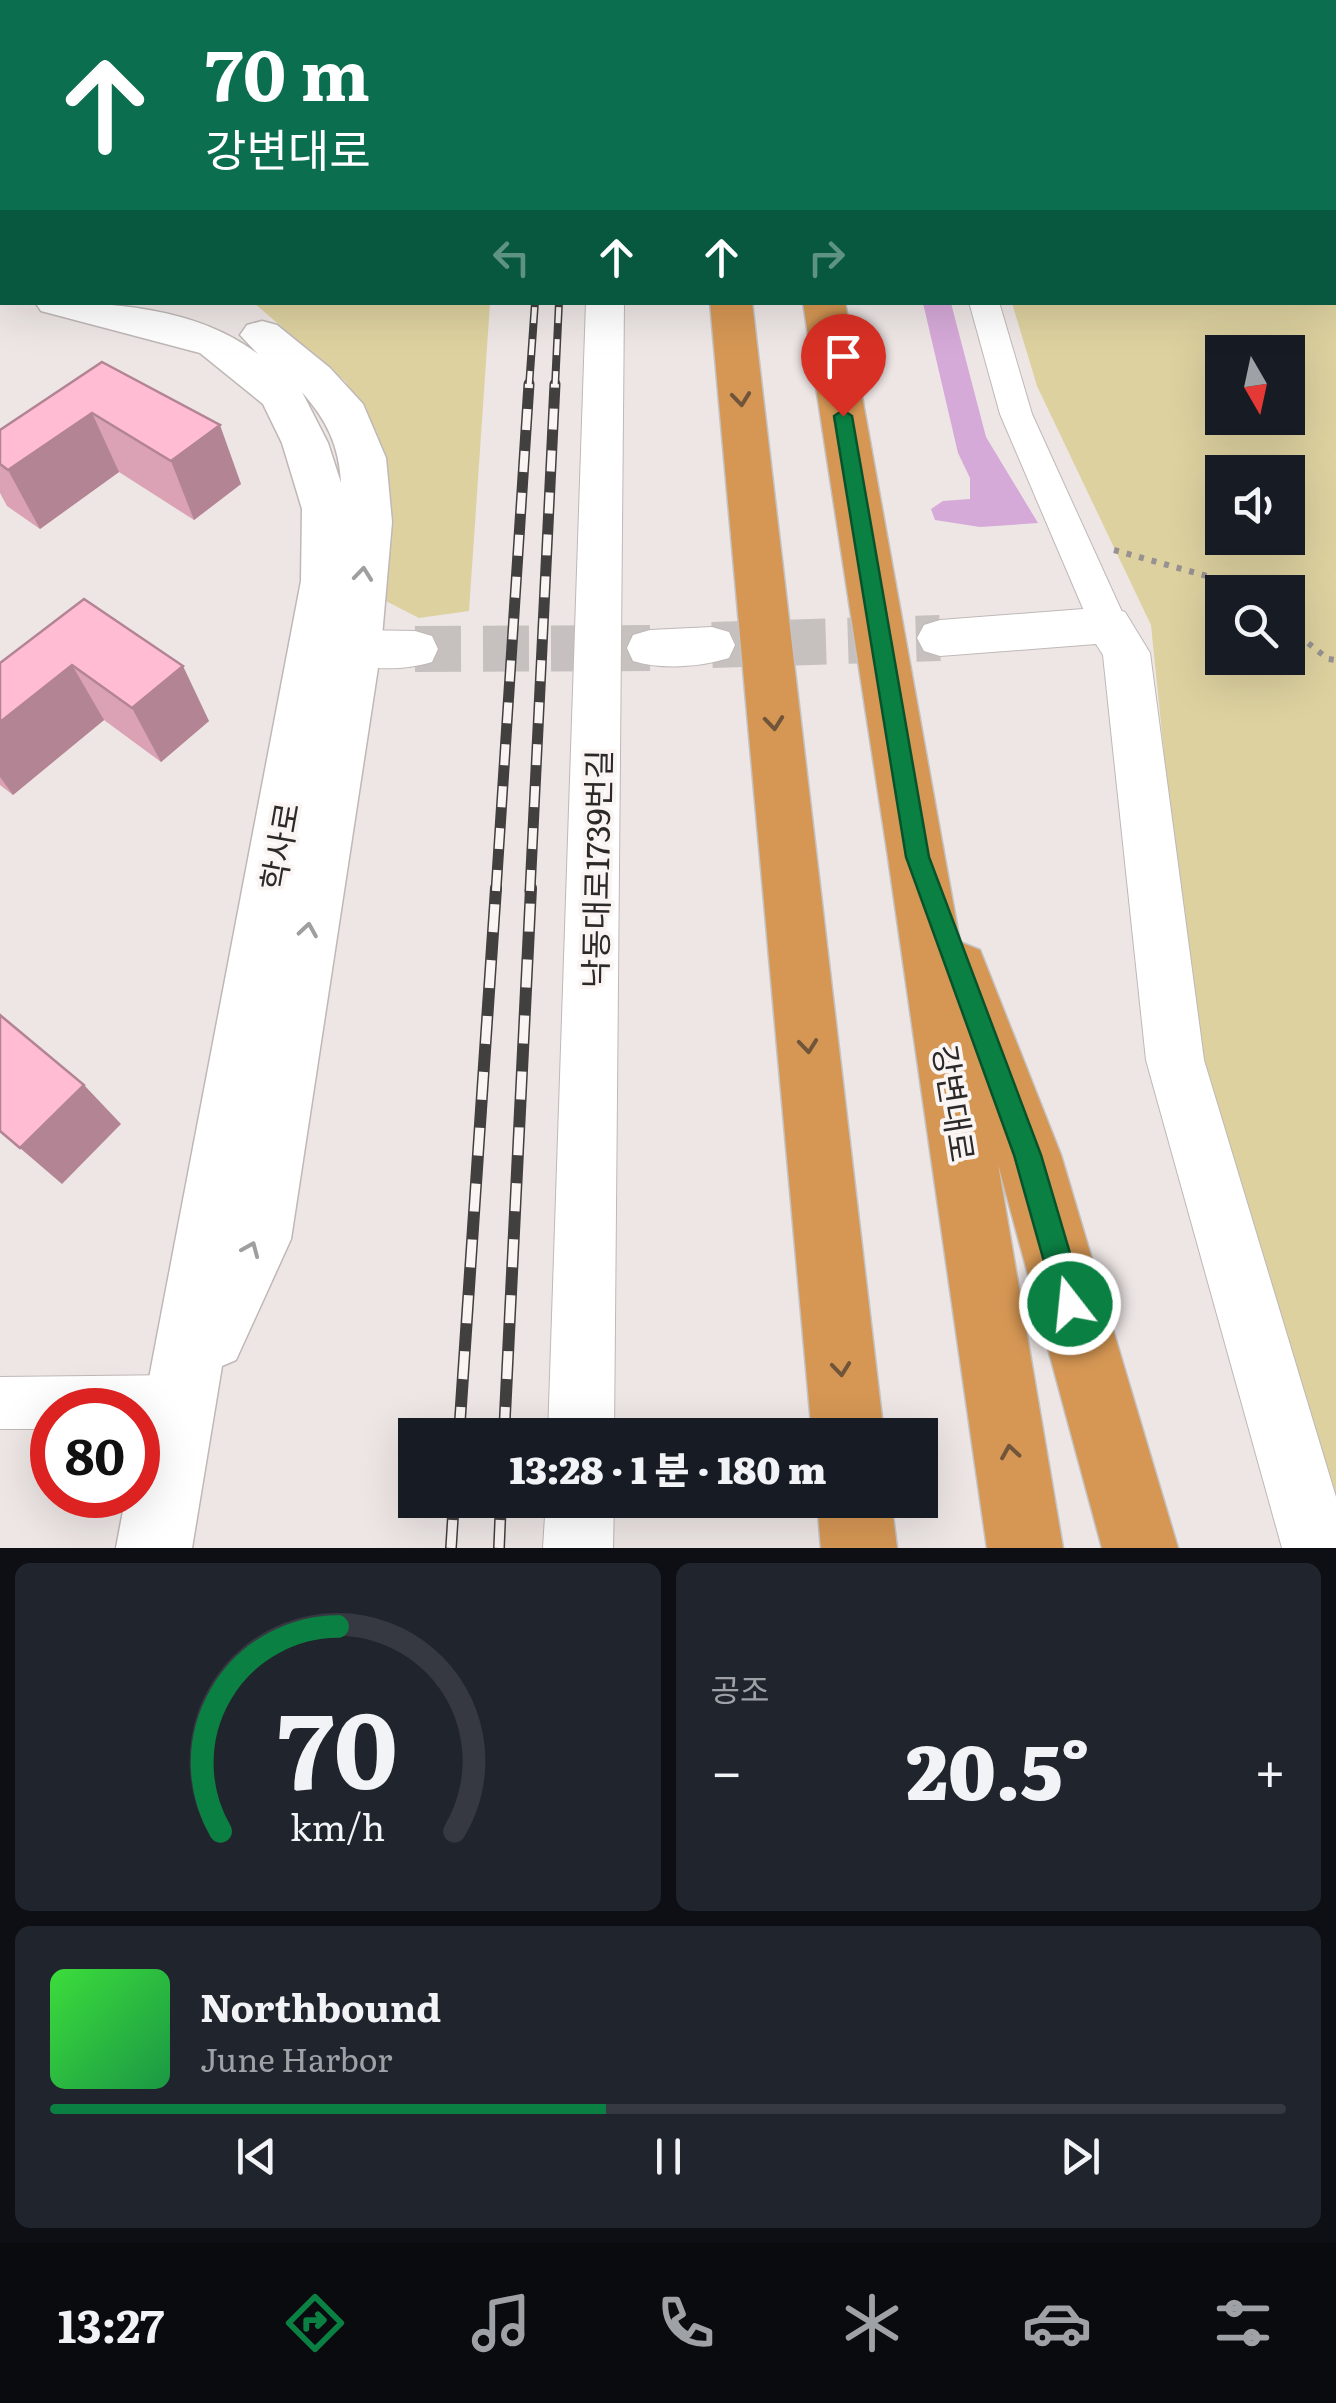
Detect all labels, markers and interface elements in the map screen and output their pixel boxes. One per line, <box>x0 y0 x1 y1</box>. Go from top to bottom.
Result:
text: 70 m <box>205 19 370 123</box>
icon: ahead <box>40 40 170 170</box>
text: 강변대로 <box>205 114 371 181</box>
icon: left <box>484 230 539 285</box>
icon: ahead <box>589 230 644 285</box>
icon: ahead <box>694 230 749 285</box>
icon: right <box>799 230 854 285</box>
pin <box>801 314 886 417</box>
icon: arrive <box>816 329 871 384</box>
north arrow <box>1205 335 1305 435</box>
map controls <box>1205 335 1305 675</box>
one-way arrow <box>730 392 751 408</box>
button: sound <box>1205 455 1305 555</box>
one-way arrow <box>351 566 373 582</box>
button: search <box>1205 575 1305 675</box>
one-way arrow <box>763 715 784 731</box>
street label: 낙동대로1739번길 <box>569 749 621 989</box>
street label: 학사로 <box>247 798 309 894</box>
one-way arrow <box>297 922 318 938</box>
one-way arrow <box>796 1038 818 1054</box>
street label: 강변대로 <box>923 1041 989 1165</box>
one-way arrow <box>239 1241 259 1259</box>
position arrow <box>1018 1252 1122 1356</box>
one-way arrow <box>830 1362 851 1378</box>
speed limit sign: 80 <box>30 1388 160 1518</box>
text: 13:28 · 1 분 · 180 m <box>509 1439 827 1496</box>
one-way arrow <box>1000 1443 1021 1460</box>
text: 공조 <box>711 1664 769 1712</box>
text: 70 <box>277 1667 398 1821</box>
text: 20.5° <box>906 1712 1090 1823</box>
text: − <box>711 1727 743 1809</box>
text: + <box>1254 1727 1286 1809</box>
text: km/h <box>290 1799 385 1852</box>
text: Northbound <box>200 1977 441 2034</box>
text: June Harbor <box>200 2034 392 2082</box>
icon: previous <box>229 2129 284 2184</box>
icon: pause <box>641 2129 696 2184</box>
icon: next <box>1053 2129 1108 2184</box>
icon: directions <box>280 2288 350 2358</box>
icon: music <box>466 2288 536 2358</box>
icon: phone <box>651 2288 721 2358</box>
icon: climate <box>837 2288 907 2358</box>
icon: car <box>1022 2288 1092 2358</box>
icon: filters <box>1208 2288 1278 2358</box>
text: 13:27 <box>58 2290 164 2357</box>

